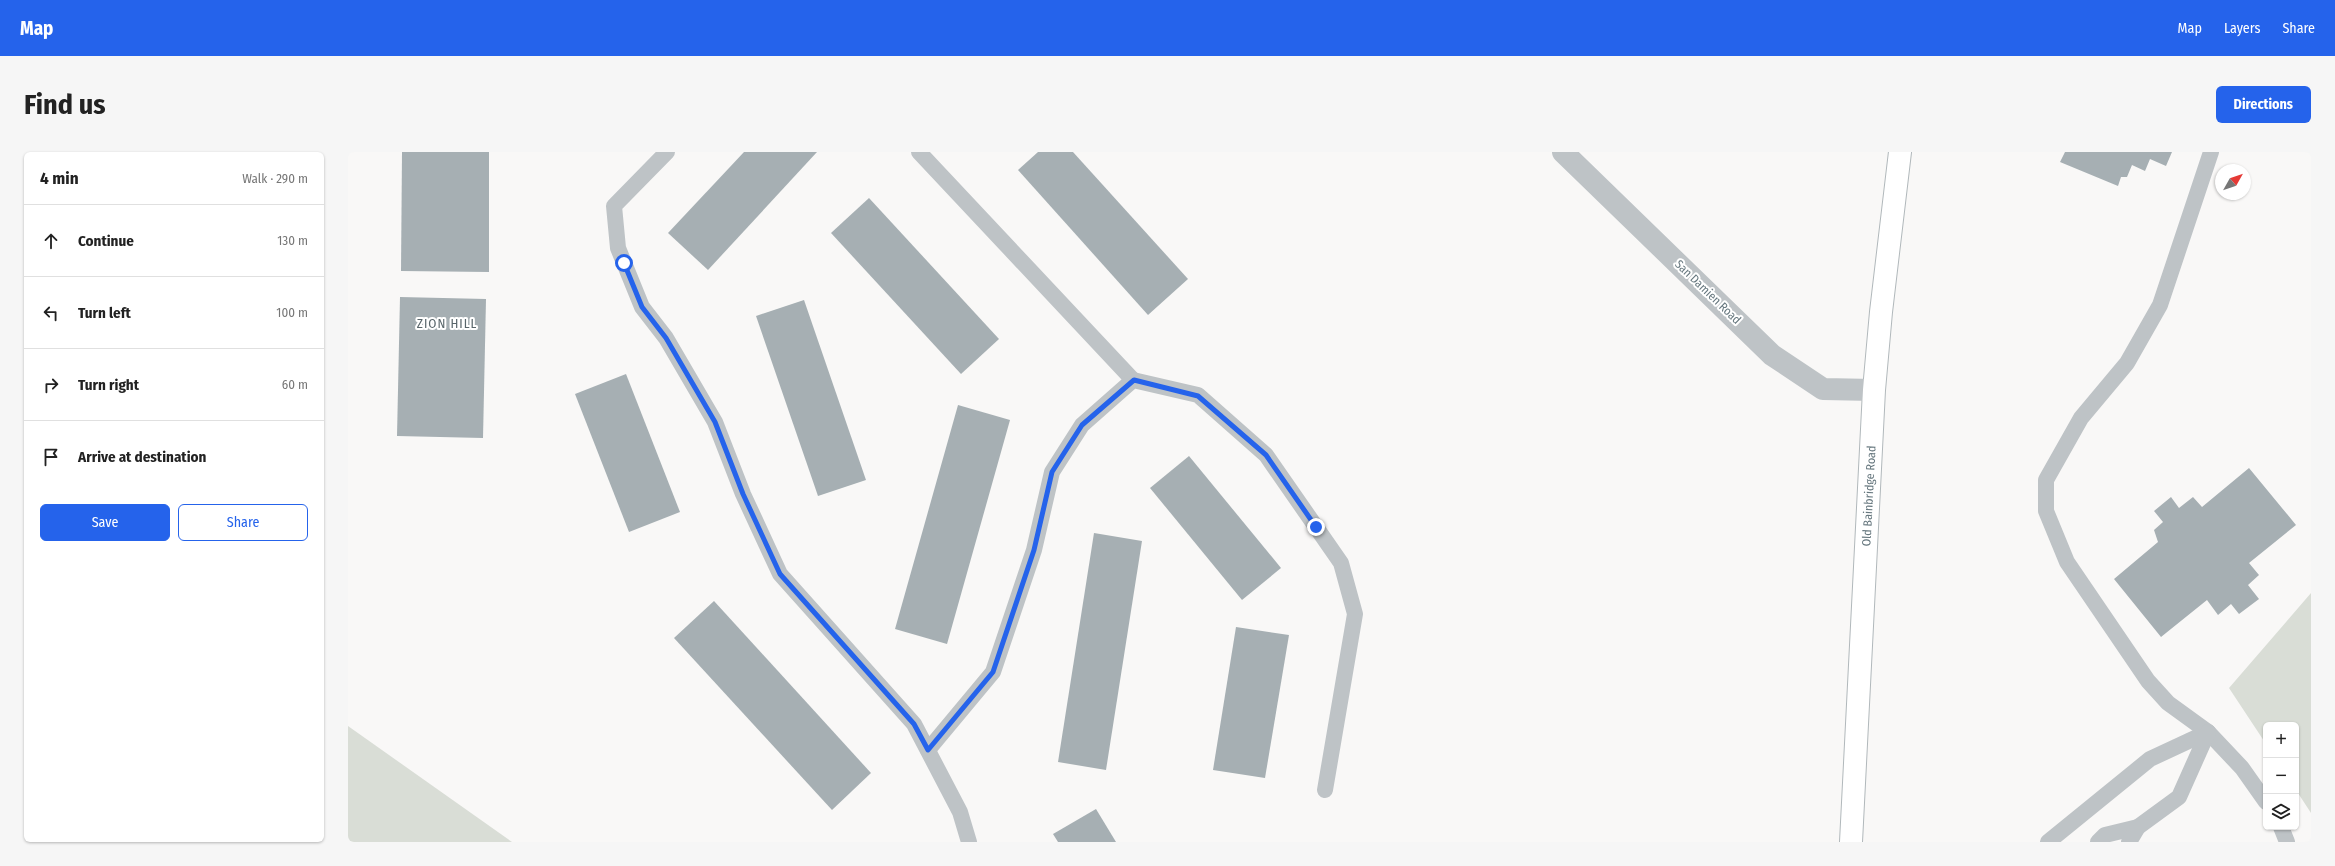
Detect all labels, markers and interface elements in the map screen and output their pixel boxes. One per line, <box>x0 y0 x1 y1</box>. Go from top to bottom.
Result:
text: Map <box>20 17 53 40</box>
text: Map <box>2178 20 2202 37</box>
text: Layers <box>2224 20 2260 37</box>
text: Share <box>2282 20 2315 37</box>
button: Directions <box>2216 86 2311 123</box>
text: Find us <box>24 88 106 121</box>
north arrow <box>2215 164 2251 200</box>
text: 4 min <box>40 168 79 189</box>
text: Walk · 290 m <box>242 171 308 186</box>
icon: ahead <box>40 230 62 252</box>
text: Continue <box>78 232 134 250</box>
text: 130 m <box>277 233 308 248</box>
route start <box>615 254 633 272</box>
street label: San Damien Road <box>1672 257 1744 327</box>
icon: left <box>40 302 62 324</box>
text: Turn left <box>78 304 131 322</box>
text: 100 m <box>276 305 308 320</box>
district label: ZION HILL <box>417 316 477 331</box>
icon: right <box>40 374 62 396</box>
text: Turn right <box>78 376 139 394</box>
text: 60 m <box>282 377 308 392</box>
street label: Old Bainbridge Road <box>1859 445 1879 547</box>
icon: arrive <box>40 446 62 468</box>
text: Arrive at destination <box>78 448 206 466</box>
button: Save <box>40 504 170 541</box>
button: Share <box>178 504 308 541</box>
route end <box>1307 518 1325 536</box>
map controls <box>2263 722 2299 830</box>
button: + <box>2263 722 2299 758</box>
button: − <box>2263 758 2299 794</box>
button: layers <box>2263 794 2299 830</box>

